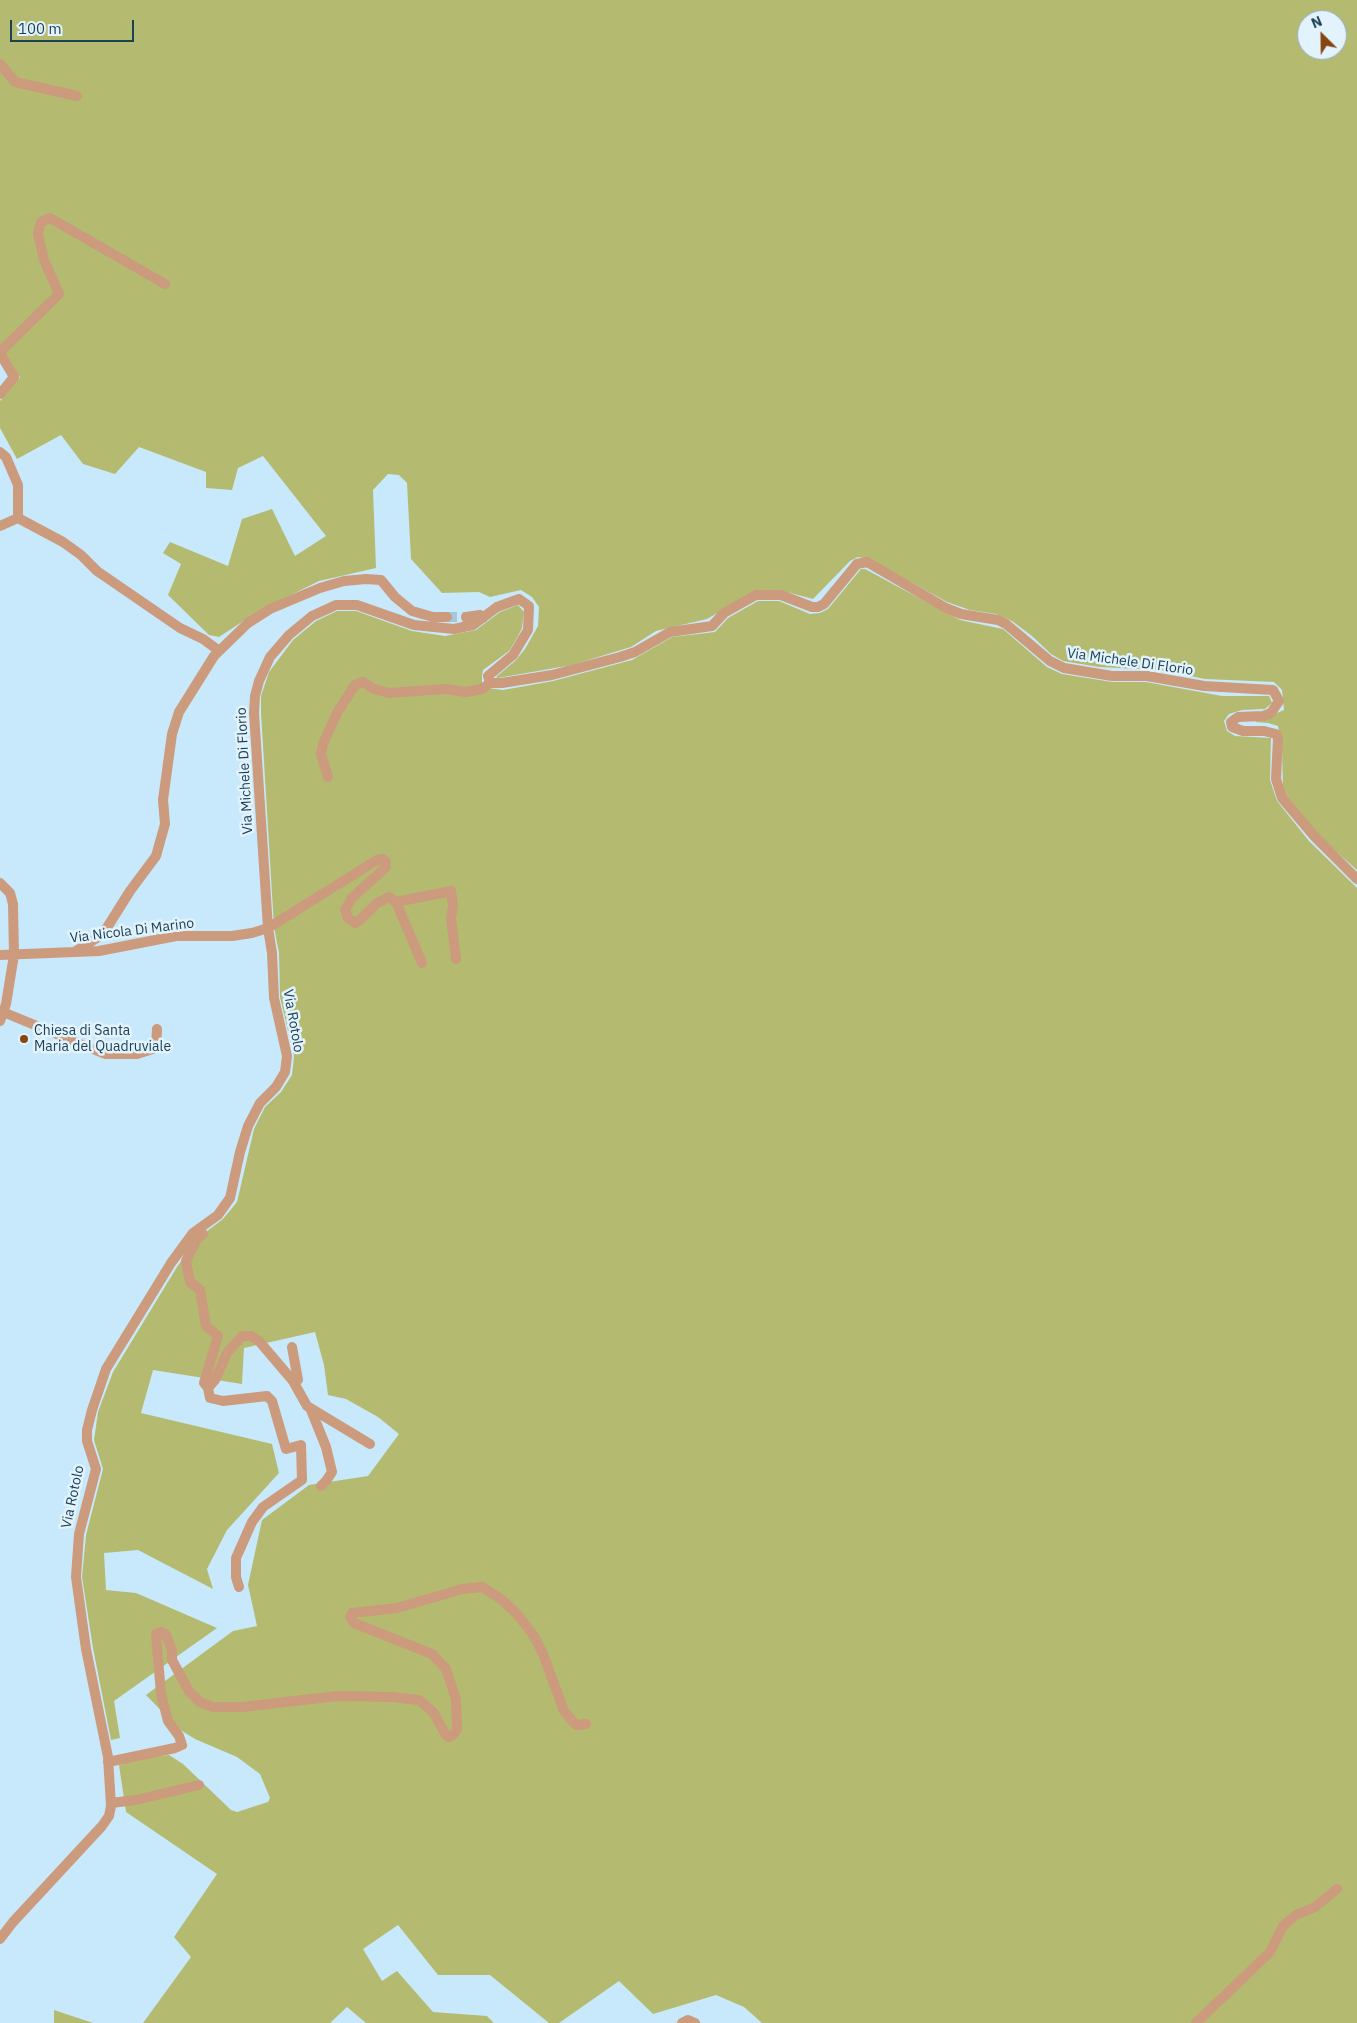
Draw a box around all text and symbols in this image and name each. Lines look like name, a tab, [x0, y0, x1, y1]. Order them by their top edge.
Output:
scale bar	[12, 10, 136, 42]
north arrow	[1297, 10, 1347, 60]
text: N	[1308, 12, 1325, 32]
text: 100 m	[18, 19, 62, 38]
street label: Via Michele Di Florio	[1066, 645, 1194, 679]
street label: Via Michele Di Florio	[233, 707, 257, 835]
street label: Via Nicola Di Marino	[69, 915, 195, 947]
street label: Via Rotolo	[279, 988, 307, 1054]
place label: Chiesa di Santa Maria del Quadruviale	[34, 1023, 171, 1056]
marker: Chiesa di Santa Maria del Quadruviale	[18, 1033, 30, 1045]
street label: Via Rotolo	[58, 1464, 88, 1530]

